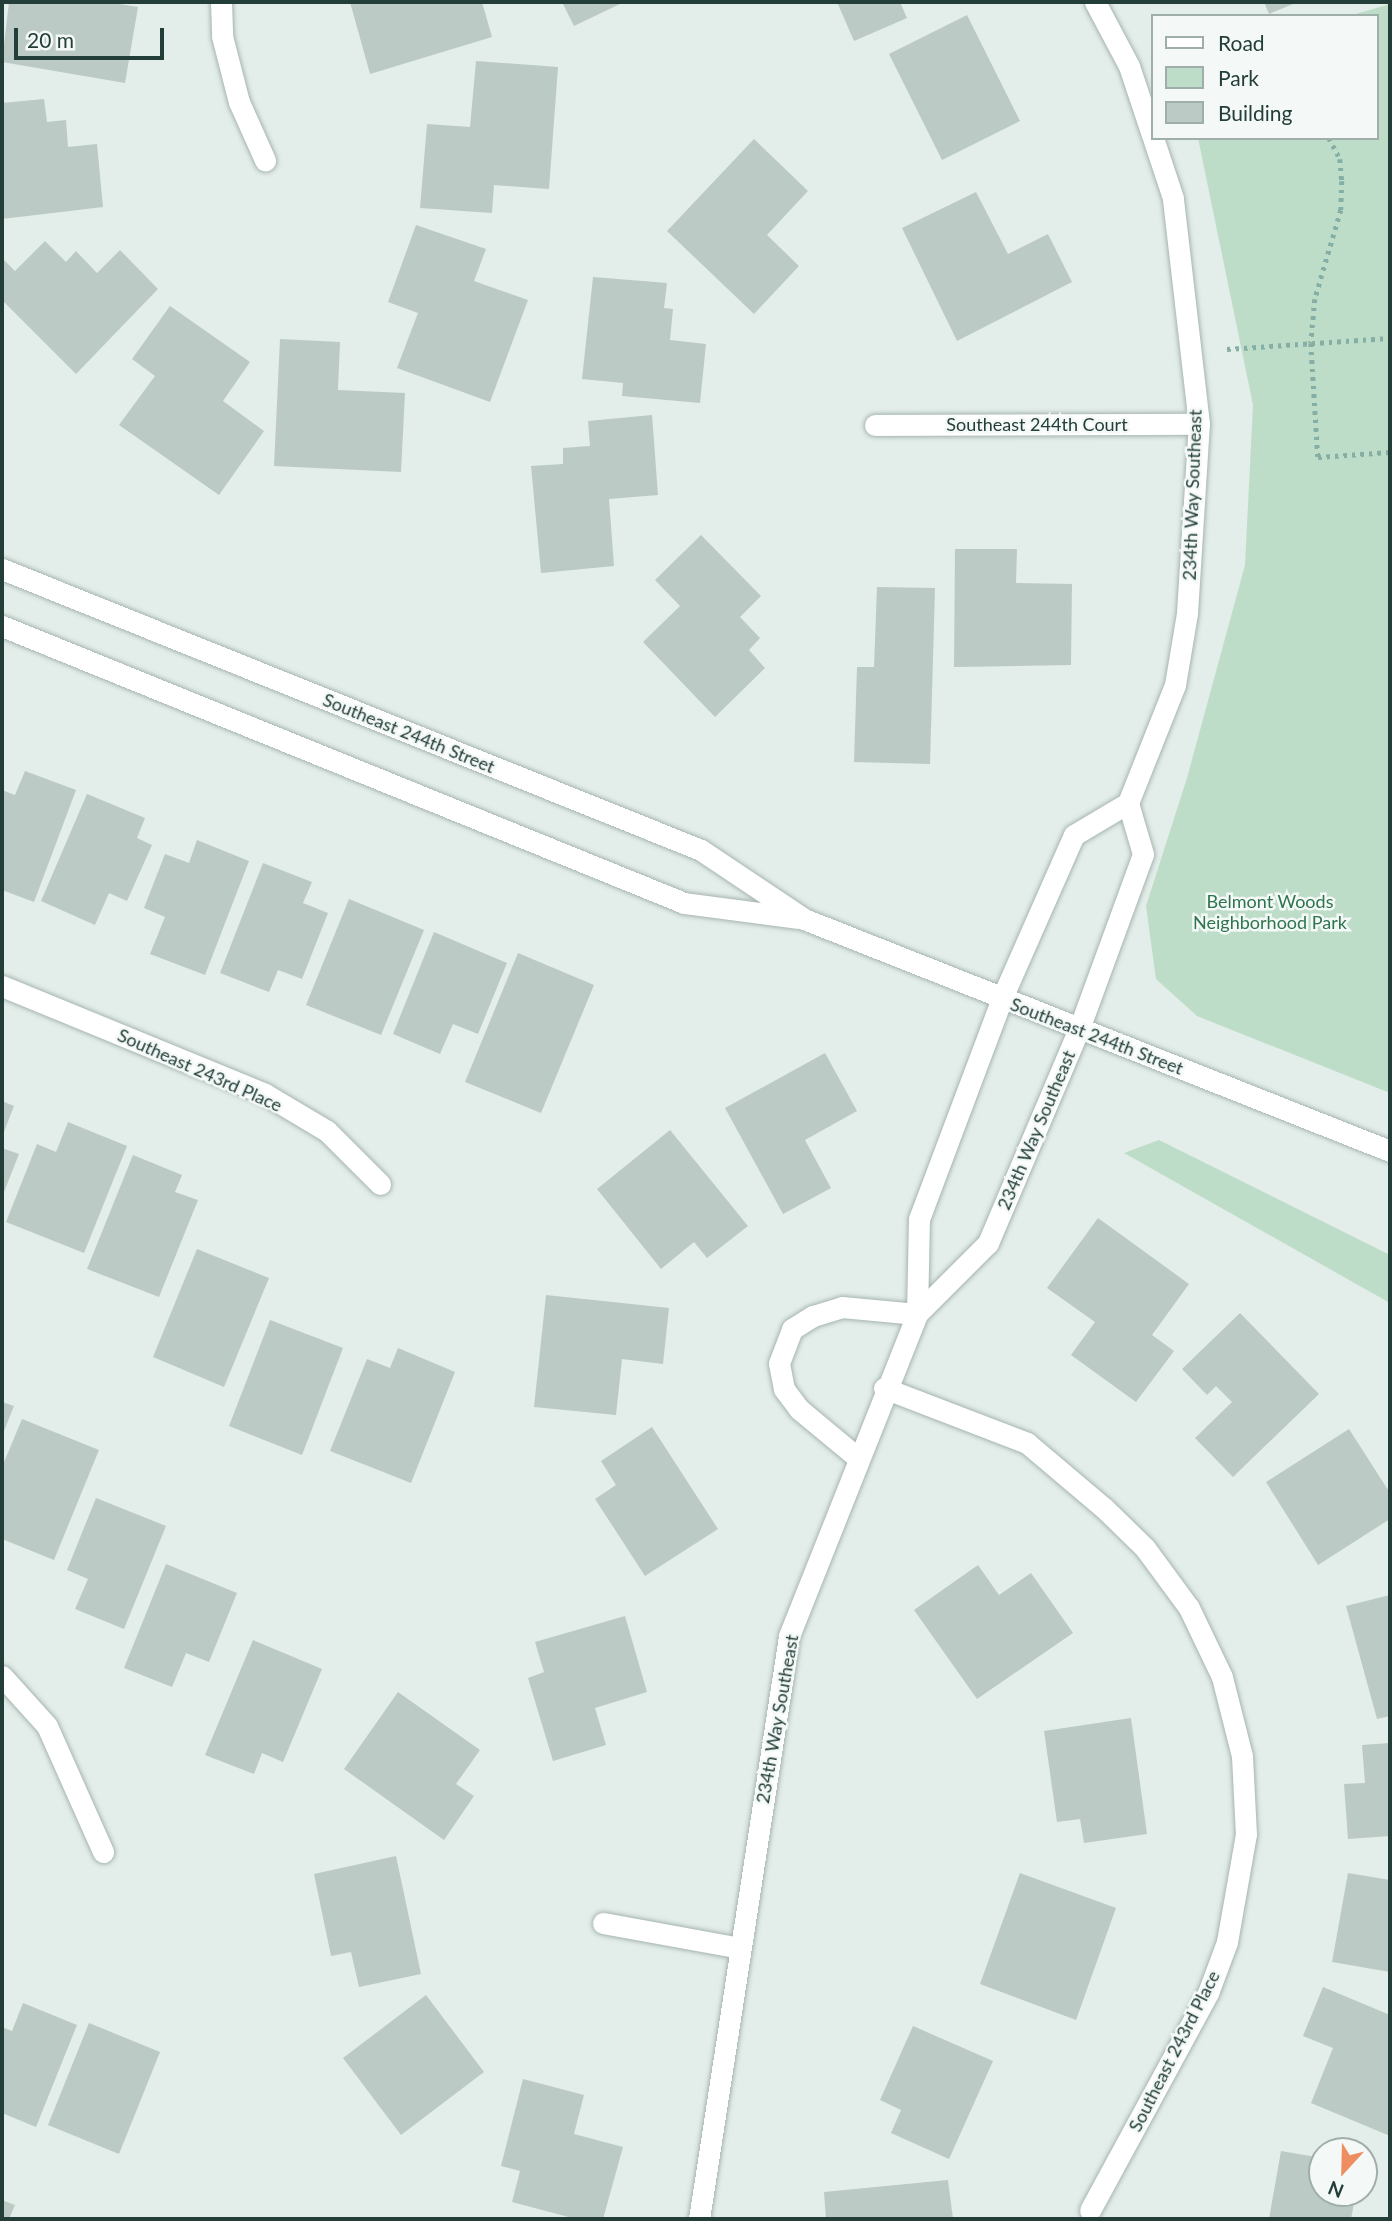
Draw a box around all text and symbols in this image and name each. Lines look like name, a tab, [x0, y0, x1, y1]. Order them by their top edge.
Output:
scale bar	[18, 14, 168, 58]
legend	[1150, 14, 1378, 140]
text: 20 m	[27, 27, 74, 52]
text: Road	[1218, 30, 1265, 55]
text: Park	[1218, 65, 1259, 90]
text: Building	[1218, 100, 1293, 125]
street label: 234th Way Southeast	[1178, 409, 1206, 581]
street label: Southeast 244th Court	[946, 413, 1128, 435]
street label: Southeast 244th Street	[320, 689, 498, 777]
park label: Belmont Woods Neighborhood Park	[1193, 891, 1347, 934]
street label: Southeast 244th Street	[1007, 993, 1187, 1079]
street label: Southeast 243rd Place	[114, 1024, 286, 1116]
street label: 234th Way Southeast	[992, 1047, 1080, 1213]
street label: 234th Way Southeast	[751, 1633, 803, 1805]
street label: Southeast 243rd Place	[1124, 1967, 1224, 2135]
north arrow	[1308, 2137, 1378, 2207]
text: N	[1325, 2177, 1347, 2203]

